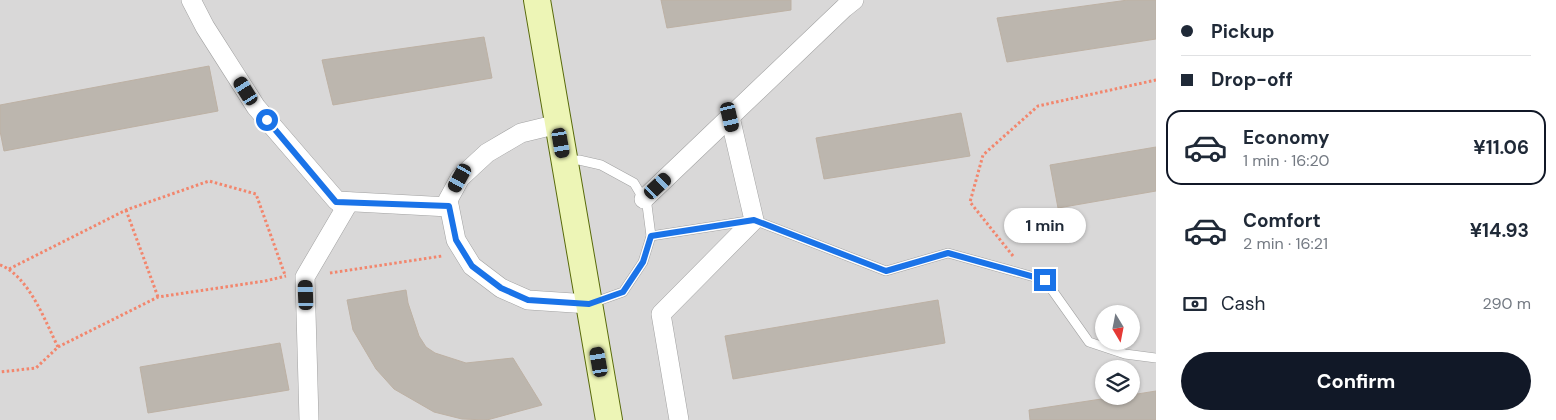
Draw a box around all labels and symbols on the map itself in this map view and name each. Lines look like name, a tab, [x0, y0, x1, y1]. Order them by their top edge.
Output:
car	[231, 74, 260, 108]
car	[719, 101, 740, 133]
route start	[256, 109, 278, 131]
car	[551, 127, 570, 159]
car	[446, 161, 473, 195]
car	[641, 170, 674, 202]
callout: 1 min	[1004, 208, 1086, 242]
route end	[1034, 269, 1056, 291]
car	[297, 280, 314, 310]
north arrow	[1095, 305, 1140, 350]
car	[589, 346, 608, 378]

